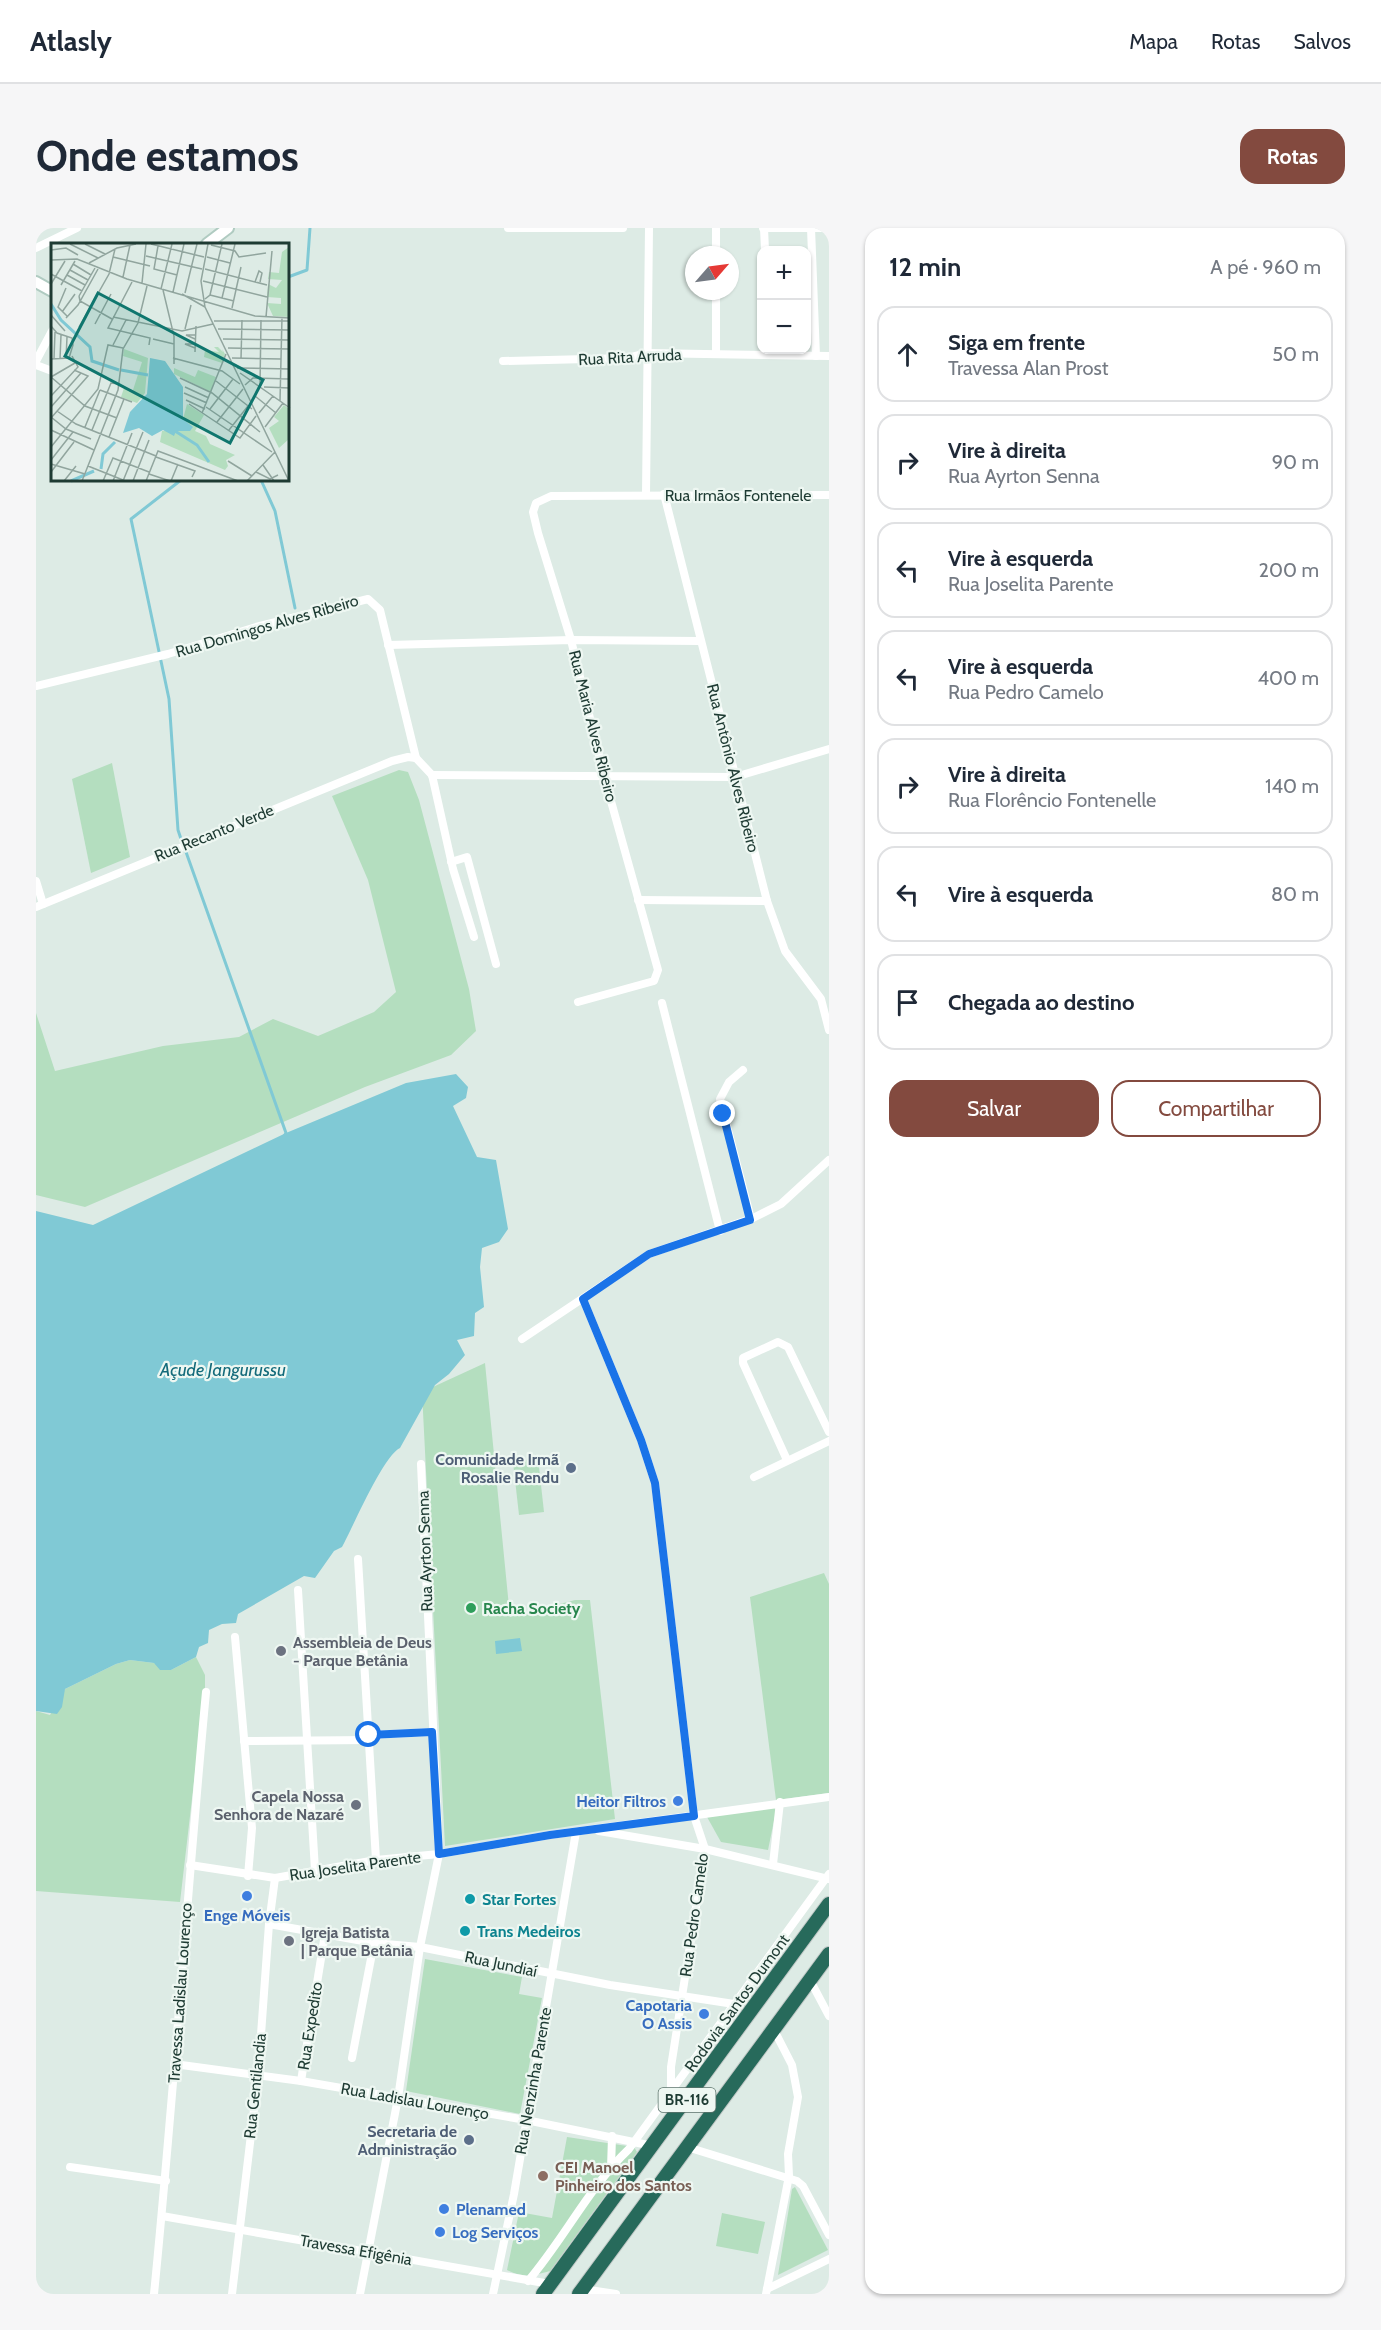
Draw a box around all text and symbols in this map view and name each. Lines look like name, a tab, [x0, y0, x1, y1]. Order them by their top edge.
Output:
text: Atlasly	[30, 24, 112, 58]
text: Mapa	[1129, 29, 1178, 54]
text: Rotas	[1211, 29, 1260, 54]
text: Salvos	[1293, 29, 1351, 54]
button: Rotas	[1240, 129, 1345, 184]
text: Onde estamos	[36, 130, 299, 182]
inset map	[51, 243, 290, 482]
north arrow	[685, 246, 739, 300]
map controls	[757, 246, 811, 354]
button: +	[757, 246, 811, 300]
text: 12 min	[889, 251, 961, 283]
text: A pé · 960 m	[1210, 255, 1321, 279]
button: −	[757, 300, 811, 354]
text: Siga em frente	[948, 329, 1085, 356]
icon: ahead	[891, 338, 924, 371]
text: 50 m	[1272, 342, 1319, 366]
street label: Rua Rita Arruda	[578, 345, 683, 369]
text: Travessa Alan Prost	[948, 356, 1108, 380]
text: Vire à direita	[948, 437, 1066, 464]
icon: right	[891, 446, 924, 479]
text: 90 m	[1272, 450, 1319, 474]
text: Rua Ayrton Senna	[948, 464, 1100, 488]
street label: Rua Irmãos Fontenele	[665, 486, 811, 505]
text: Vire à esquerda	[948, 545, 1093, 572]
icon: left	[891, 554, 924, 587]
text: 200 m	[1259, 558, 1319, 582]
text: Rua Joselita Parente	[948, 572, 1114, 596]
street label: Rua Domingos Alves Ribeiro	[173, 591, 361, 661]
street label: Rua Maria Alves Ribeiro	[565, 648, 621, 804]
text: Vire à esquerda	[948, 653, 1093, 680]
icon: left	[891, 662, 924, 695]
text: 400 m	[1257, 666, 1319, 690]
text: Rua Pedro Camelo	[948, 680, 1104, 704]
street label: Rua Antônio Alves Ribeiro	[703, 682, 763, 855]
text: Vire à direita	[948, 761, 1066, 788]
icon: right	[891, 770, 924, 803]
text: 140 m	[1265, 774, 1319, 798]
text: Rua Florêncio Fontenelle	[948, 788, 1156, 812]
street label: Rua Recanto Verde	[152, 800, 276, 866]
icon: left	[891, 878, 924, 911]
text: Vire à esquerda	[948, 881, 1093, 908]
text: 80 m	[1271, 882, 1319, 906]
icon: arrive	[891, 986, 924, 1019]
text: Chegada ao destino	[948, 989, 1134, 1016]
button: Salvar	[889, 1080, 1099, 1137]
button: Compartilhar	[1111, 1080, 1321, 1137]
route end	[709, 1100, 735, 1126]
water label: Açude Jangurussu	[159, 1359, 286, 1381]
place label: Comunidade Irmã Rosalie Rendu	[435, 1450, 559, 1487]
marker: Comunidade Irmã Rosalie Rendu	[564, 1461, 578, 1475]
street label: Rua Ayrton Senna	[413, 1490, 437, 1612]
place label: Racha Society	[483, 1599, 581, 1618]
marker: Racha Society	[464, 1601, 478, 1615]
place label: Assembleia de Deus - Parque Betânia	[293, 1633, 432, 1670]
marker: Assembleia de Deus - Parque Betânia	[274, 1644, 288, 1658]
route start	[355, 1721, 381, 1747]
place label: Capela Nossa Senhora de Nazaré	[214, 1787, 344, 1824]
place label: Heitor Filtros	[576, 1792, 666, 1811]
marker: Heitor Filtros	[671, 1794, 685, 1808]
marker: Capela Nossa Senhora de Nazaré	[349, 1798, 363, 1812]
street label: Rua Joselita Parente	[288, 1847, 422, 1885]
street label: Rua Pedro Camelo	[676, 1852, 712, 1978]
marker: Enge Móveis	[240, 1889, 254, 1903]
place label: Star Fortes	[482, 1890, 556, 1909]
marker: Star Fortes	[463, 1892, 477, 1906]
street label: Travessa Ladislau Lourenço	[164, 1902, 196, 2084]
place label: Enge Móveis	[204, 1906, 290, 1925]
place label: Trans Medeiros	[477, 1922, 581, 1941]
place label: Igreja Batista | Parque Betânia	[301, 1923, 413, 1960]
marker: Trans Medeiros	[458, 1924, 472, 1938]
street label: Rodovia Santos Dumont	[681, 1930, 794, 2075]
marker: Igreja Batista | Parque Betânia	[282, 1934, 296, 1948]
street label: Rua Jundiaí	[463, 1947, 540, 1981]
street label: Rua Expedito	[294, 1980, 326, 2071]
place label: Capotaria O Assis	[626, 1996, 692, 2033]
street label: Rua Nenzinha Parente	[511, 2006, 555, 2156]
marker: Capotaria O Assis	[697, 2007, 711, 2021]
street label: Rua Gentilandia	[240, 2032, 270, 2140]
street label: Rua Ladislau Lourenço	[339, 2079, 491, 2123]
road number: BR-116	[658, 2088, 716, 2112]
place label: Secretaria de Administração	[358, 2122, 457, 2159]
marker: Secretaria de Administração	[462, 2133, 476, 2147]
place label: CEI Manoel Pinheiro dos Santos	[555, 2158, 692, 2195]
marker: CEI Manoel Pinheiro dos Santos	[536, 2169, 550, 2183]
place label: Plenamed	[456, 2200, 526, 2219]
marker: Plenamed	[437, 2202, 451, 2216]
place label: Log Serviços	[452, 2223, 539, 2242]
marker: Log Serviços	[433, 2225, 447, 2239]
street label: Travessa Efigênia	[298, 2231, 414, 2269]

